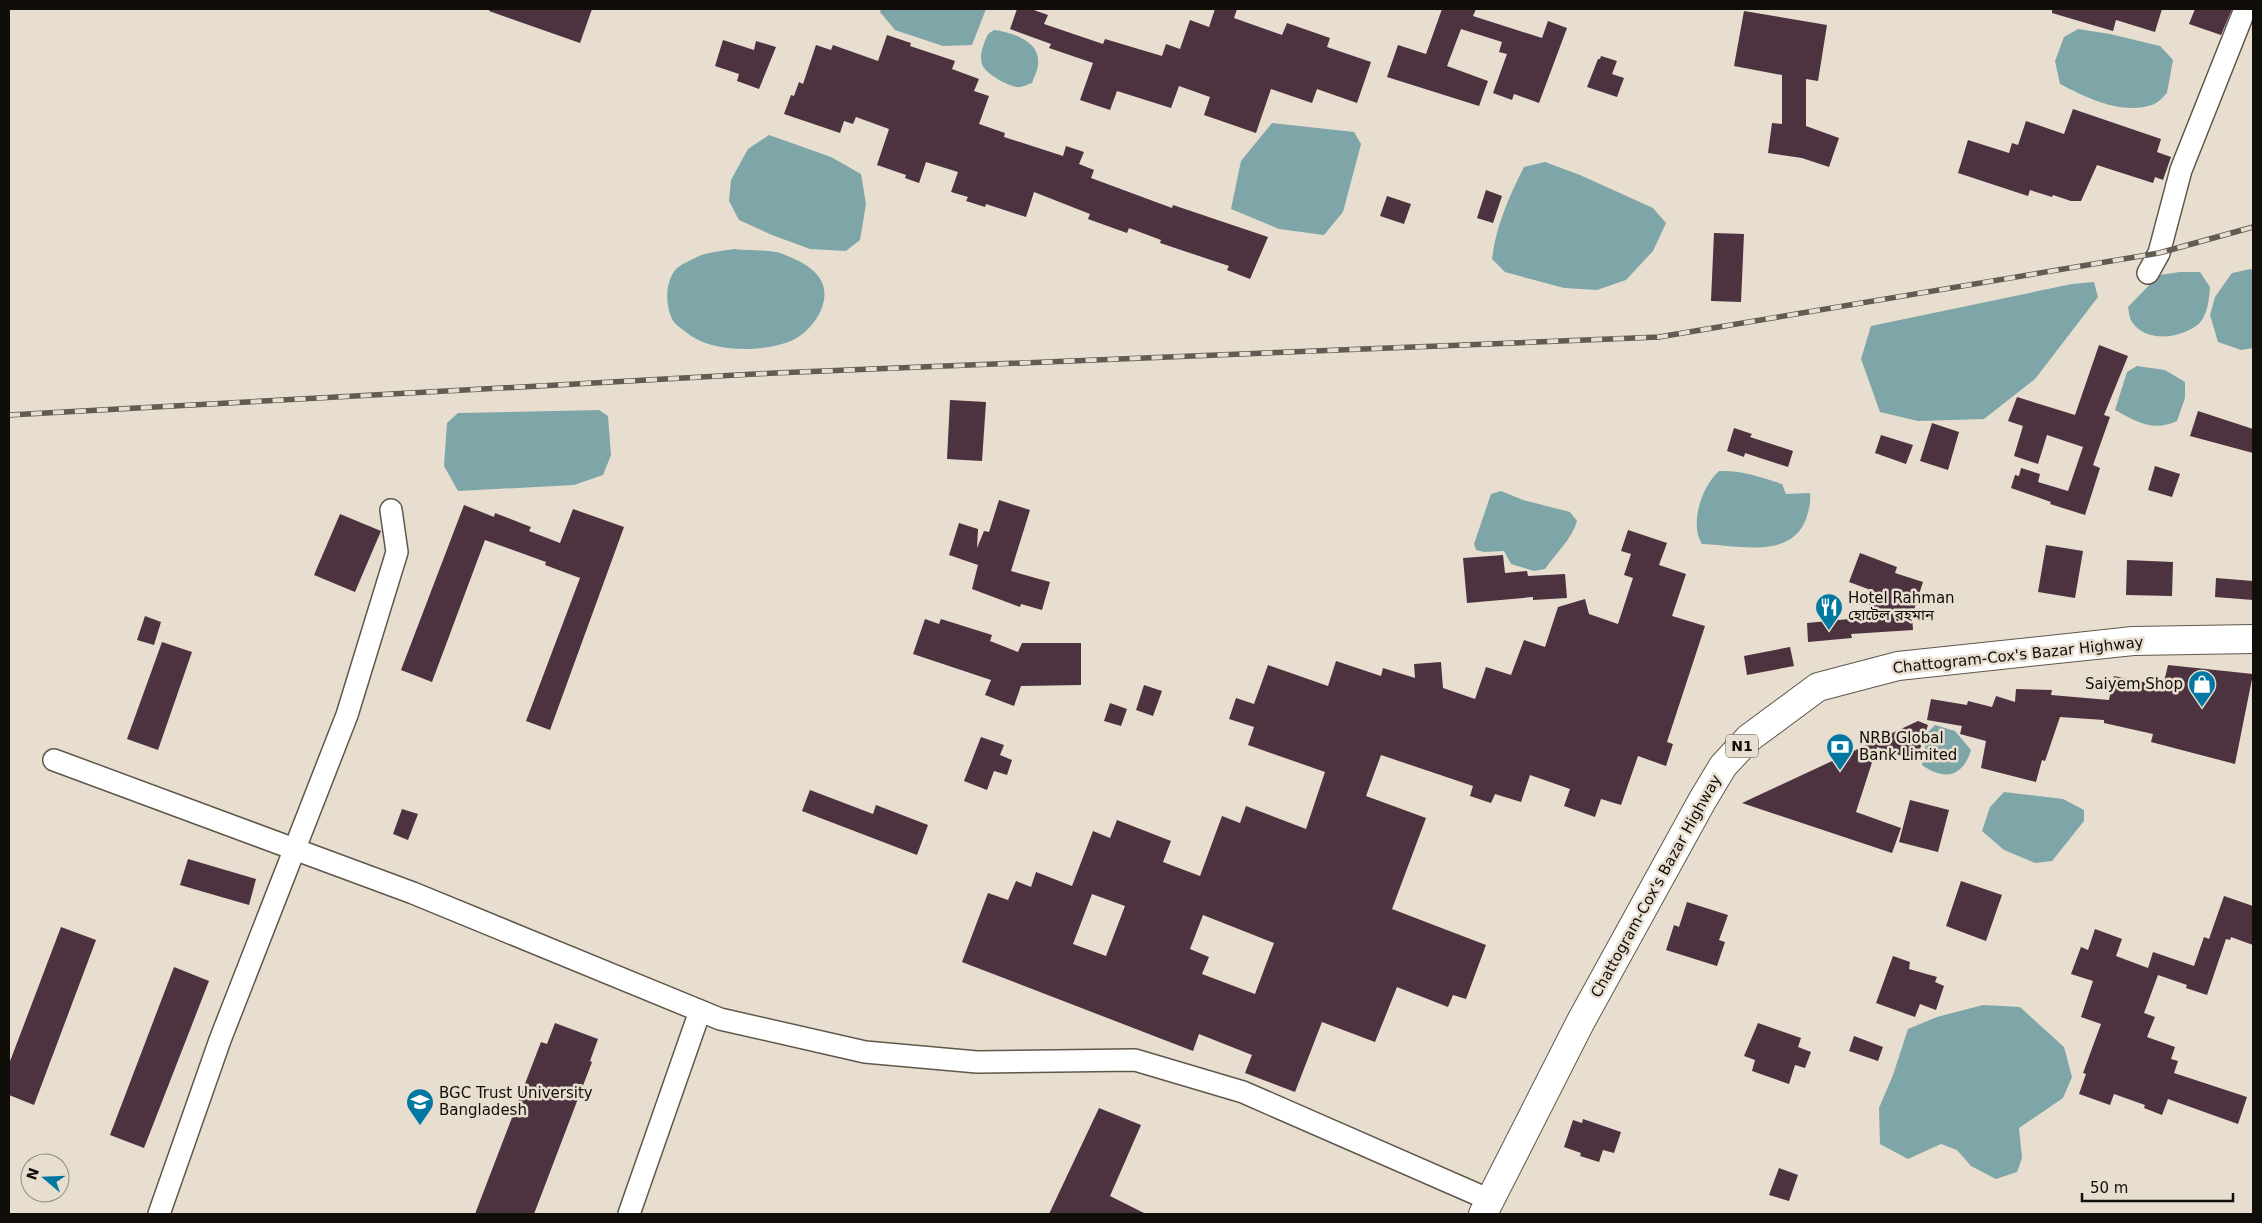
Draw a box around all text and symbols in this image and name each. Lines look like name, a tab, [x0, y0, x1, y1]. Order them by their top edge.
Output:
place label: Hotel Rahman হোটেল রহমান	[1848, 589, 1955, 624]
restaurant icon: Hotel Rahman হোটেল রহমান	[1814, 592, 1844, 631]
street label: Chattogram-Cox's Bazar Highway	[1892, 633, 2144, 677]
shop icon: Saiyem Shop	[2187, 669, 2217, 708]
place label: Saiyem Shop	[2085, 675, 2183, 693]
place label: NRB Global Bank Limited	[1859, 729, 1957, 764]
bank icon: NRB Global Bank Limited	[1825, 732, 1855, 771]
road number: N1	[1726, 734, 1758, 758]
street label: Chattogram-Cox's Bazar Highway	[1587, 771, 1725, 1001]
place label: BGC Trust University Bangladesh	[439, 1084, 593, 1119]
school or university icon: BGC Trust University Bangladesh	[405, 1087, 435, 1126]
north arrow	[20, 1153, 70, 1203]
text: N	[23, 1166, 42, 1182]
scale bar	[2082, 1170, 2233, 1202]
text: 50 m	[2090, 1179, 2128, 1197]

